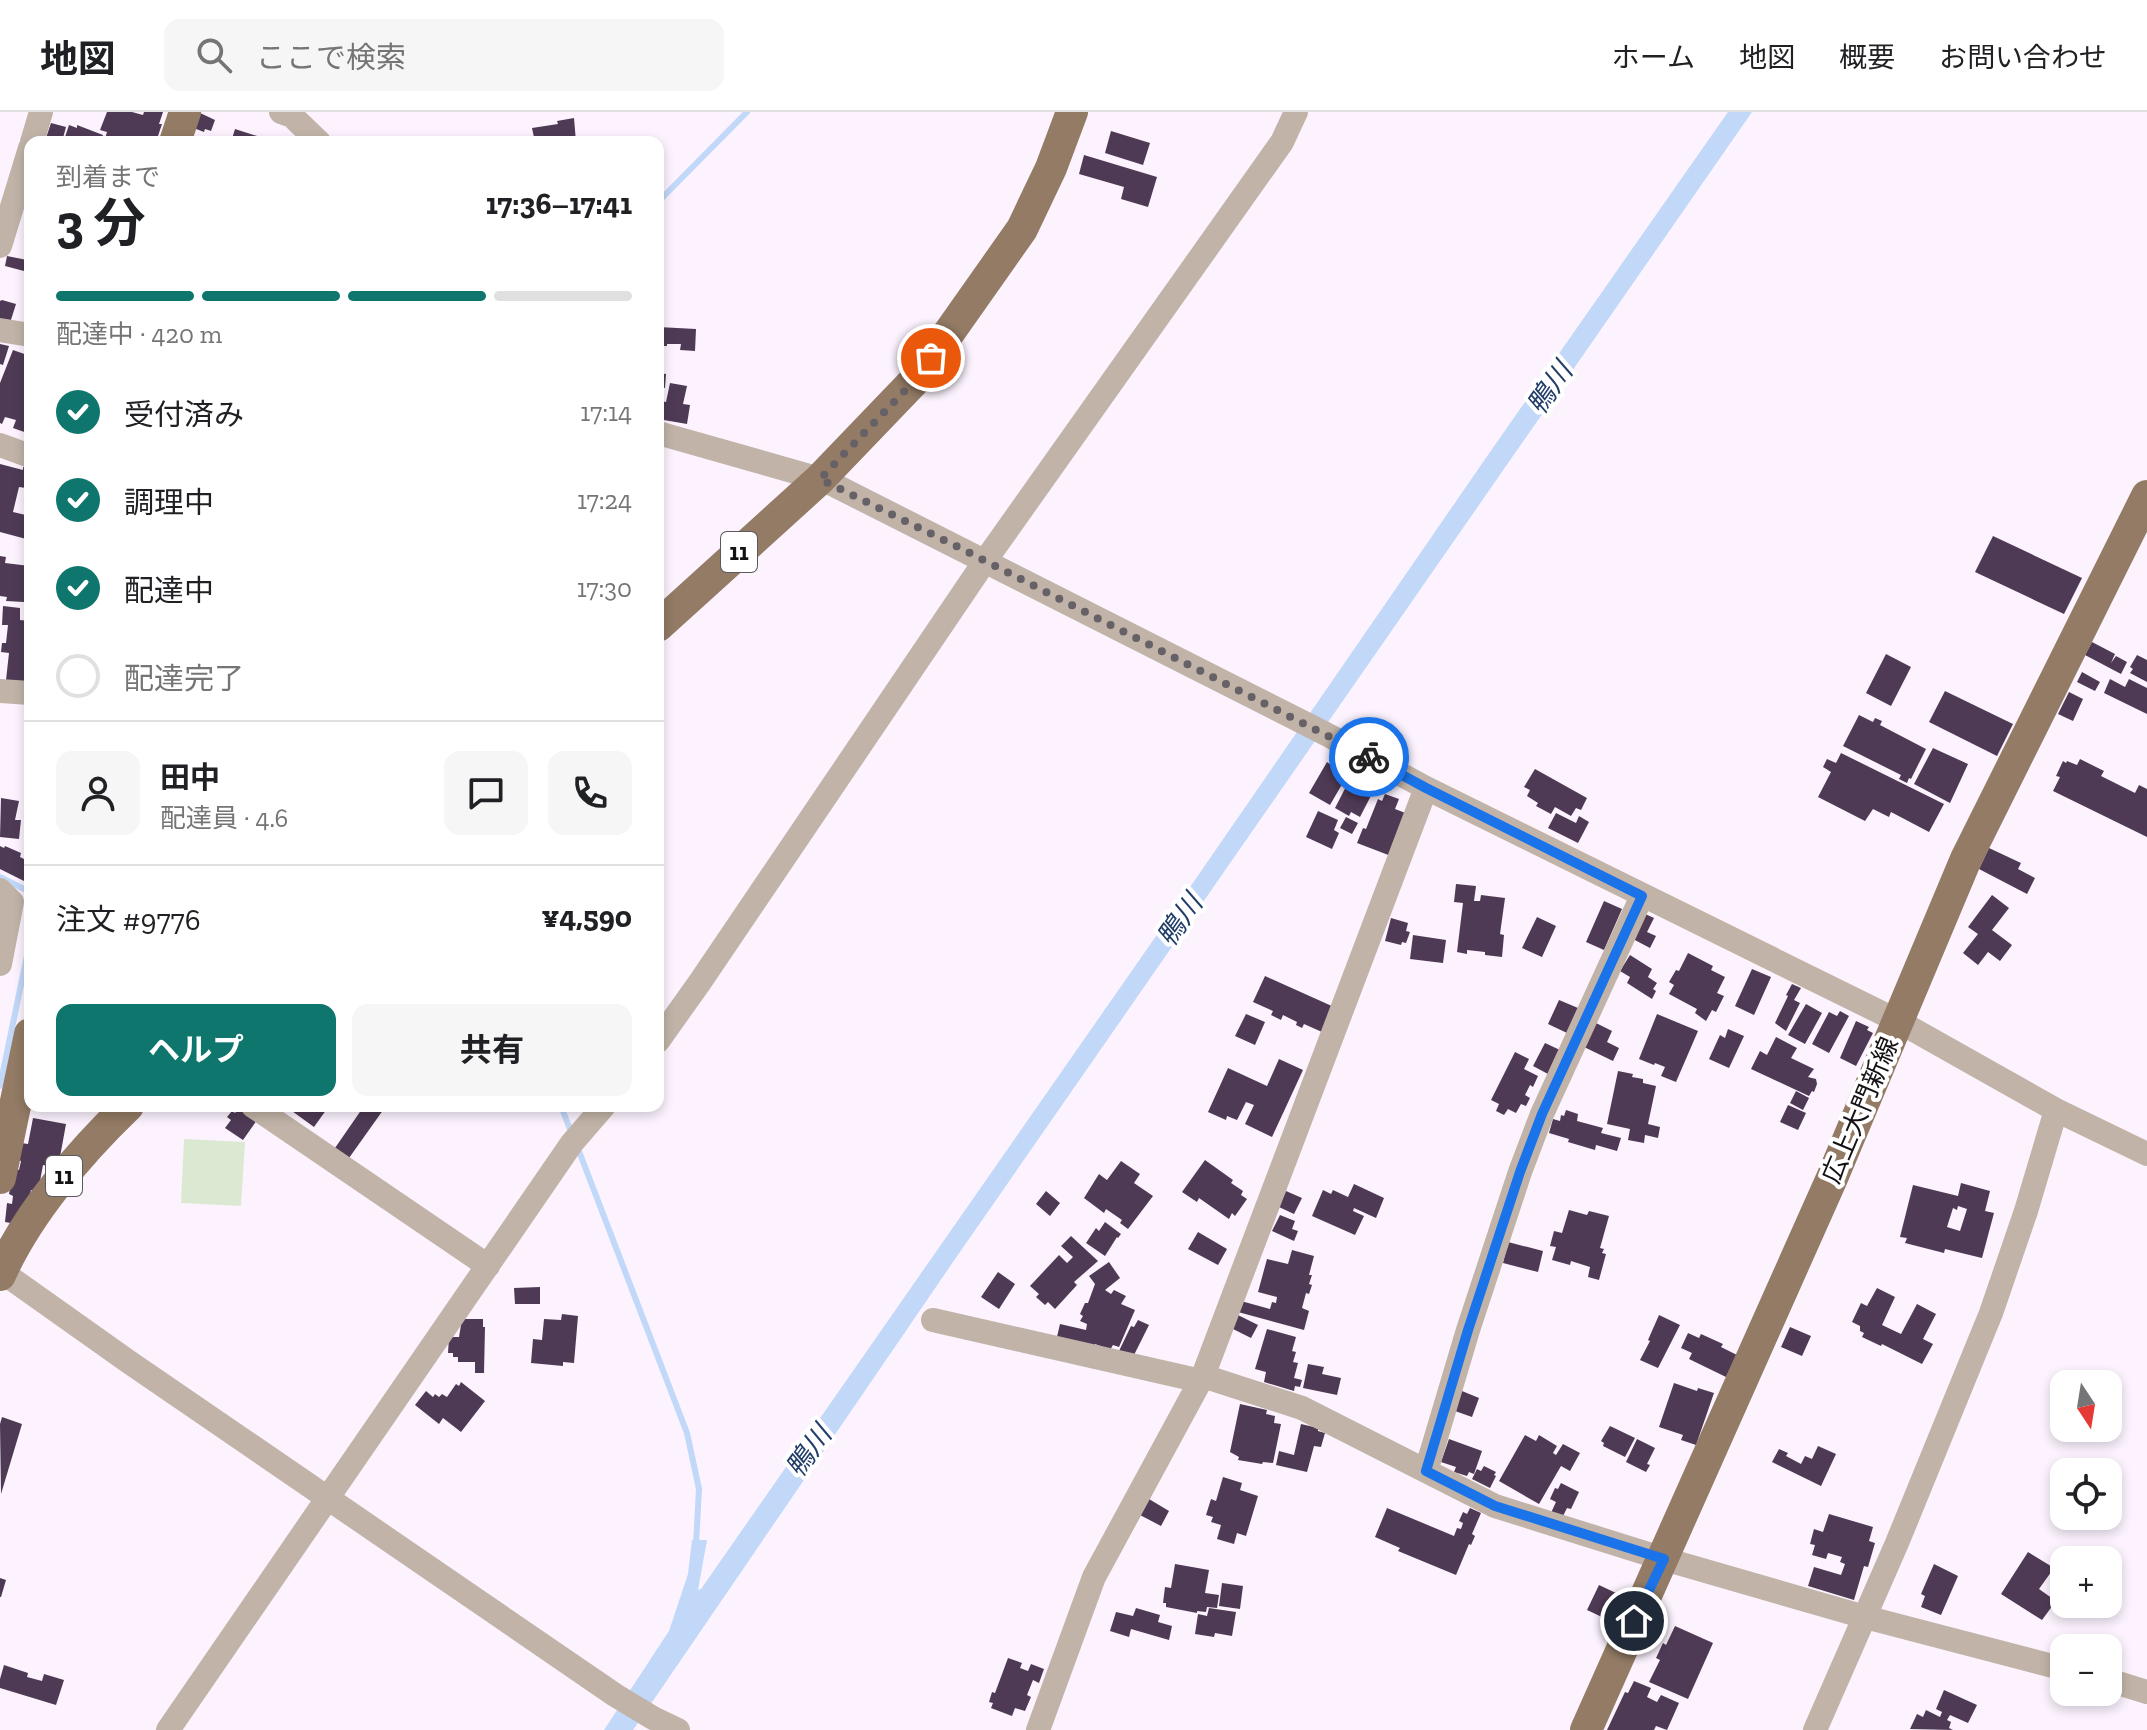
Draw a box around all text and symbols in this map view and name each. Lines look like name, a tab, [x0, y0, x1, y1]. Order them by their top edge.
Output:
search box	[164, 19, 724, 91]
icon: search	[192, 33, 236, 77]
text: 地図	[40, 36, 116, 82]
text: ここで検索	[256, 40, 406, 76]
text: ホーム	[1612, 41, 1695, 74]
text: 地図	[1739, 41, 1795, 74]
text: 概要	[1839, 41, 1895, 74]
text: お問い合わせ	[1939, 41, 2107, 74]
text: 到着まで	[56, 161, 160, 193]
text: 17:36–17:41	[486, 186, 632, 222]
text: 3 分	[56, 192, 145, 254]
text: 配達中 · 420 m	[56, 318, 222, 350]
pin	[897, 324, 965, 392]
icon: bag	[909, 336, 953, 380]
water label: 鴨川	[1520, 353, 1581, 421]
icon: check	[56, 390, 100, 434]
text: 17:14	[580, 396, 632, 428]
text: 受付済み	[124, 397, 244, 433]
icon: check	[56, 478, 100, 522]
text: 17:24	[577, 484, 632, 516]
text: 調理中	[124, 485, 214, 521]
road number: 11	[721, 532, 757, 572]
icon: check	[56, 566, 100, 610]
text: 17:30	[577, 572, 632, 604]
text: 配達中	[124, 573, 214, 609]
text: 配達完了	[124, 661, 244, 697]
courier	[1329, 717, 1409, 797]
icon: bike	[1347, 735, 1391, 779]
button: person	[56, 751, 140, 835]
button: chat	[444, 751, 528, 835]
button: phone	[548, 751, 632, 835]
text: 田中	[160, 760, 220, 796]
text: 配達員 · 4.6	[160, 802, 288, 834]
water label: 鴨川	[1150, 885, 1211, 953]
text: ¥4,590	[541, 899, 632, 935]
text: 注文 #9776	[56, 902, 201, 938]
button: ヘルプ	[56, 1004, 336, 1096]
button: 共有	[352, 1004, 632, 1096]
street label: 広上大門新線	[1815, 1032, 1905, 1188]
road number: 11	[46, 1156, 82, 1196]
north arrow	[2050, 1370, 2122, 1442]
map controls	[2050, 1370, 2122, 1706]
water label: 鴨川	[779, 1417, 840, 1484]
button: locate	[2050, 1458, 2122, 1530]
button: +	[2050, 1546, 2122, 1618]
pin	[1600, 1587, 1668, 1655]
icon: home	[1612, 1599, 1656, 1643]
button: −	[2050, 1634, 2122, 1706]

